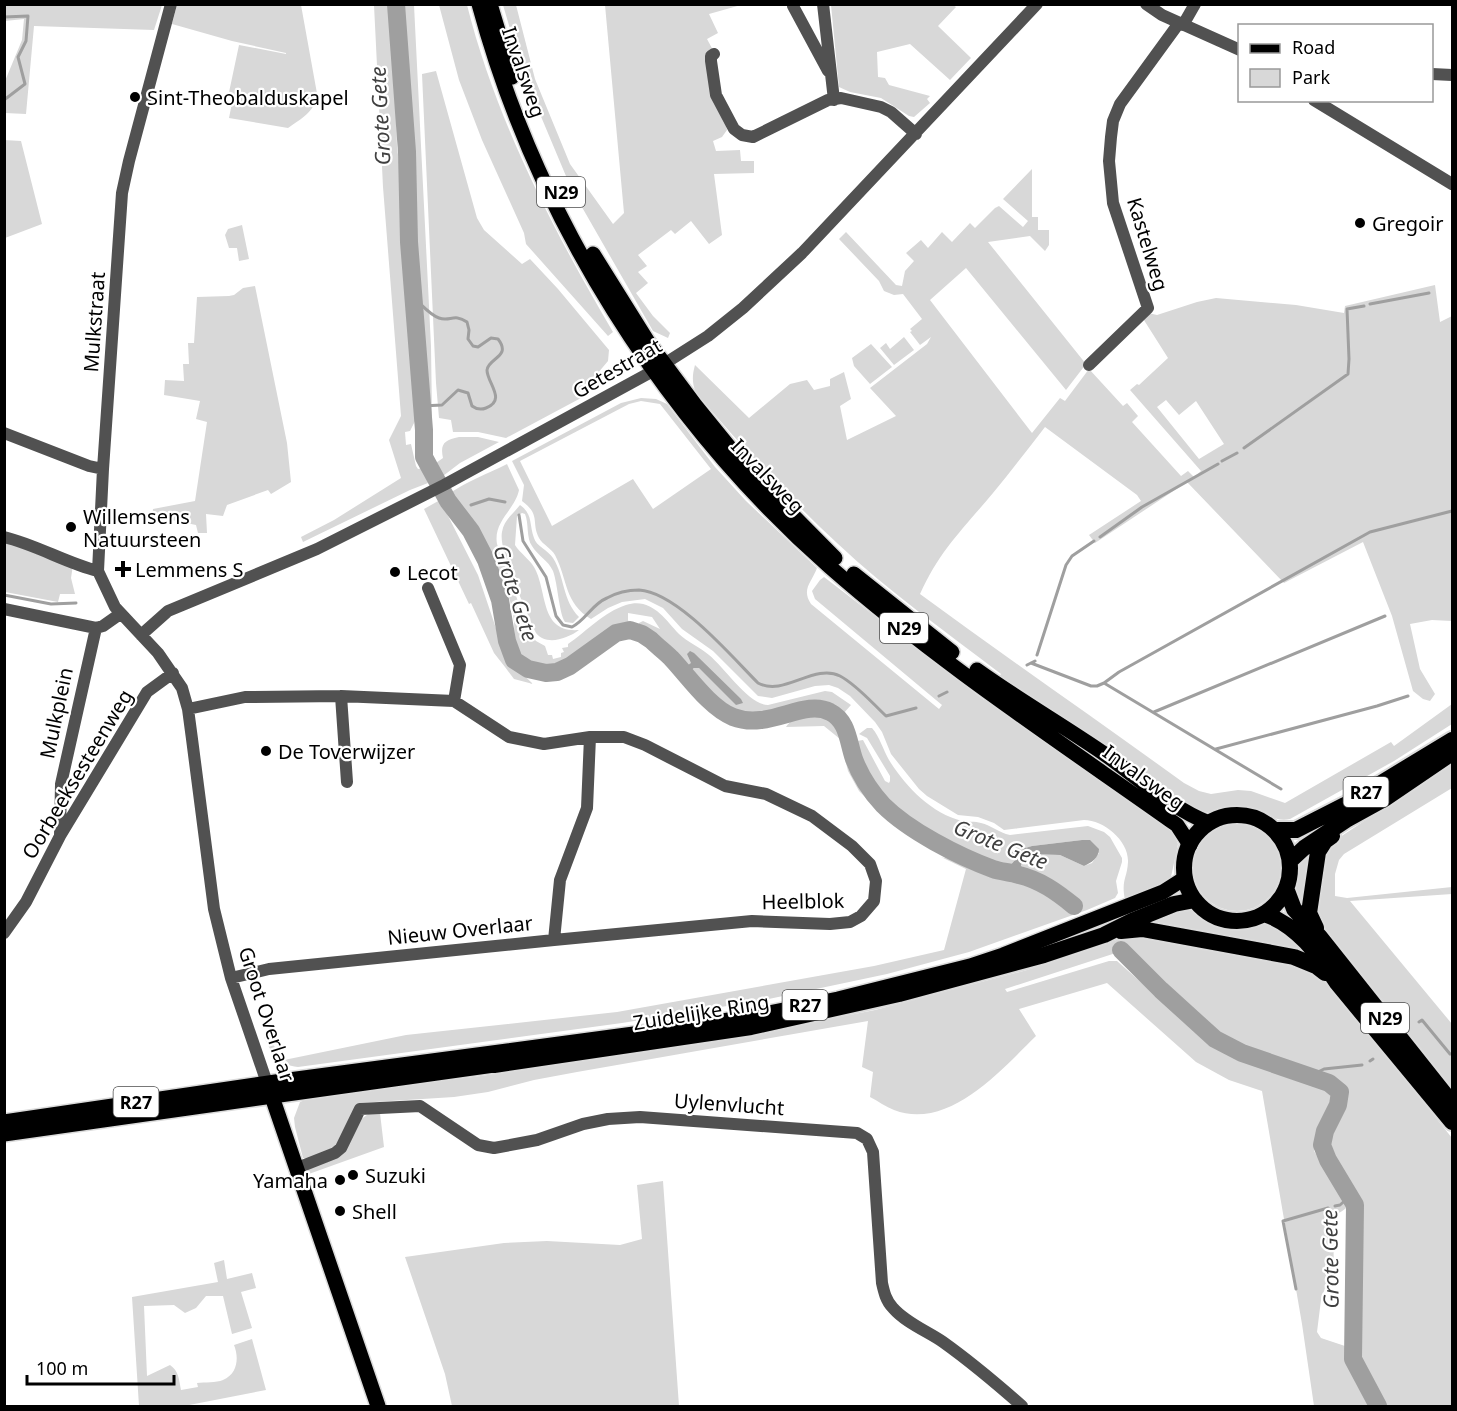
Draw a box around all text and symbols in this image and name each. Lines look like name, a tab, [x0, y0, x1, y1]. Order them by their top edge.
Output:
street label: Invalsweg	[496, 23, 552, 121]
legend	[1238, 24, 1433, 102]
text: Road	[1292, 35, 1335, 59]
text: Park	[1292, 65, 1330, 89]
water label: Grote Gete	[363, 66, 397, 166]
place label: Sint-Theobalduskapel	[147, 84, 349, 111]
marker: Sint-Theobalduskapel	[128, 90, 142, 104]
road number: N29	[537, 177, 585, 207]
street label: Kastelweg	[1121, 194, 1175, 294]
place label: Gregoir	[1372, 210, 1444, 237]
marker: Gregoir	[1353, 216, 1367, 230]
street label: Mulkstraat	[77, 271, 111, 373]
street label: Getestraat	[568, 332, 666, 404]
street label: Invalsweg	[725, 433, 811, 519]
place label: Willemsens Natuursteen	[83, 503, 201, 553]
marker: Willemsens Natuursteen	[64, 520, 78, 534]
water label: Grote Gete	[487, 542, 545, 644]
place label: Lemmens S	[135, 556, 244, 583]
place label: Lecot	[407, 559, 458, 586]
marker: Lemmens S	[116, 562, 130, 576]
marker: Lecot	[388, 565, 402, 579]
road number: N29	[880, 613, 928, 643]
street label: Mulkplein	[33, 665, 79, 761]
street label: Oorbeeksesteenweg	[16, 684, 138, 864]
place label: De Toverwijzer	[278, 738, 415, 765]
street label: Invalsweg	[1098, 738, 1190, 816]
marker: De Toverwijzer	[259, 744, 273, 758]
road number: R27	[1344, 777, 1388, 807]
water label: Grote Gete	[950, 812, 1052, 876]
street label: Heelblok	[761, 887, 845, 915]
street label: Nieuw Overlaar	[386, 909, 534, 951]
street label: Groot Overlaar	[232, 943, 302, 1085]
street label: Zuidelijke Ring	[631, 988, 771, 1036]
road number: R27	[782, 990, 828, 1020]
road number: N29	[1361, 1003, 1409, 1033]
road number: R27	[114, 1087, 158, 1117]
street label: Uylenvlucht	[673, 1087, 785, 1121]
place label: Suzuki	[365, 1162, 426, 1189]
place label: Yamaha	[253, 1167, 328, 1194]
marker: Suzuki	[346, 1168, 360, 1182]
marker: Yamaha	[333, 1173, 347, 1187]
place label: Shell	[352, 1198, 397, 1225]
marker: Shell	[333, 1204, 347, 1218]
water label: Grote Gete	[1315, 1209, 1345, 1309]
scale bar	[27, 1348, 174, 1386]
text: 100 m	[36, 1356, 88, 1380]

